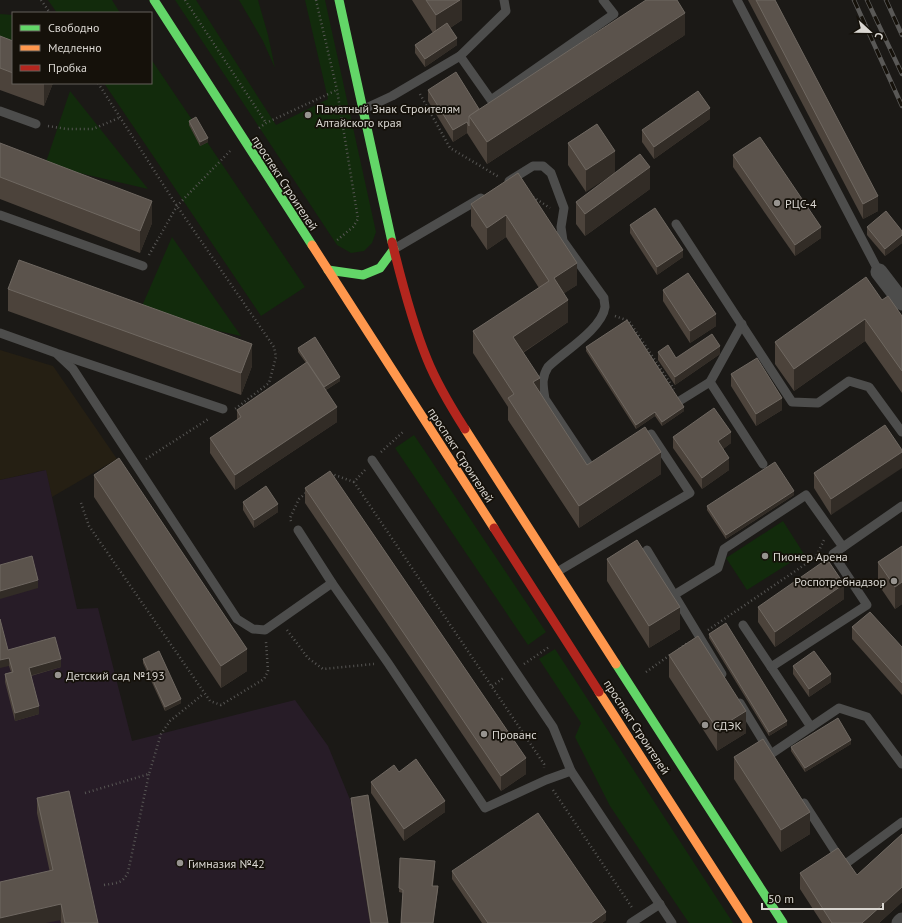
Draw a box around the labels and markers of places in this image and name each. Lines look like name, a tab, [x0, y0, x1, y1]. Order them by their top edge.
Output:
place label: Памятный Знак Строителям Алтайского края	[316, 101, 460, 130]
marker: Памятный Знак Строителям Алтайского края	[303, 110, 313, 120]
place label: РЦС-4	[785, 196, 817, 211]
marker: РЦС-4	[772, 198, 782, 208]
place label: Пионер Арена	[773, 549, 848, 564]
marker: Пионер Арена	[760, 551, 770, 561]
place label: Роспотребнадзор	[794, 574, 886, 589]
marker: Роспотребнадзор	[889, 576, 899, 586]
place label: Детский сад №193	[66, 668, 165, 683]
marker: Детский сад №193	[53, 670, 63, 680]
place label: СДЭК	[713, 718, 742, 733]
marker: СДЭК	[700, 720, 710, 730]
place label: Прованс	[492, 727, 537, 742]
marker: Прованс	[479, 729, 489, 739]
place label: Гимназия №42	[188, 856, 265, 871]
marker: Гимназия №42	[175, 858, 185, 868]

